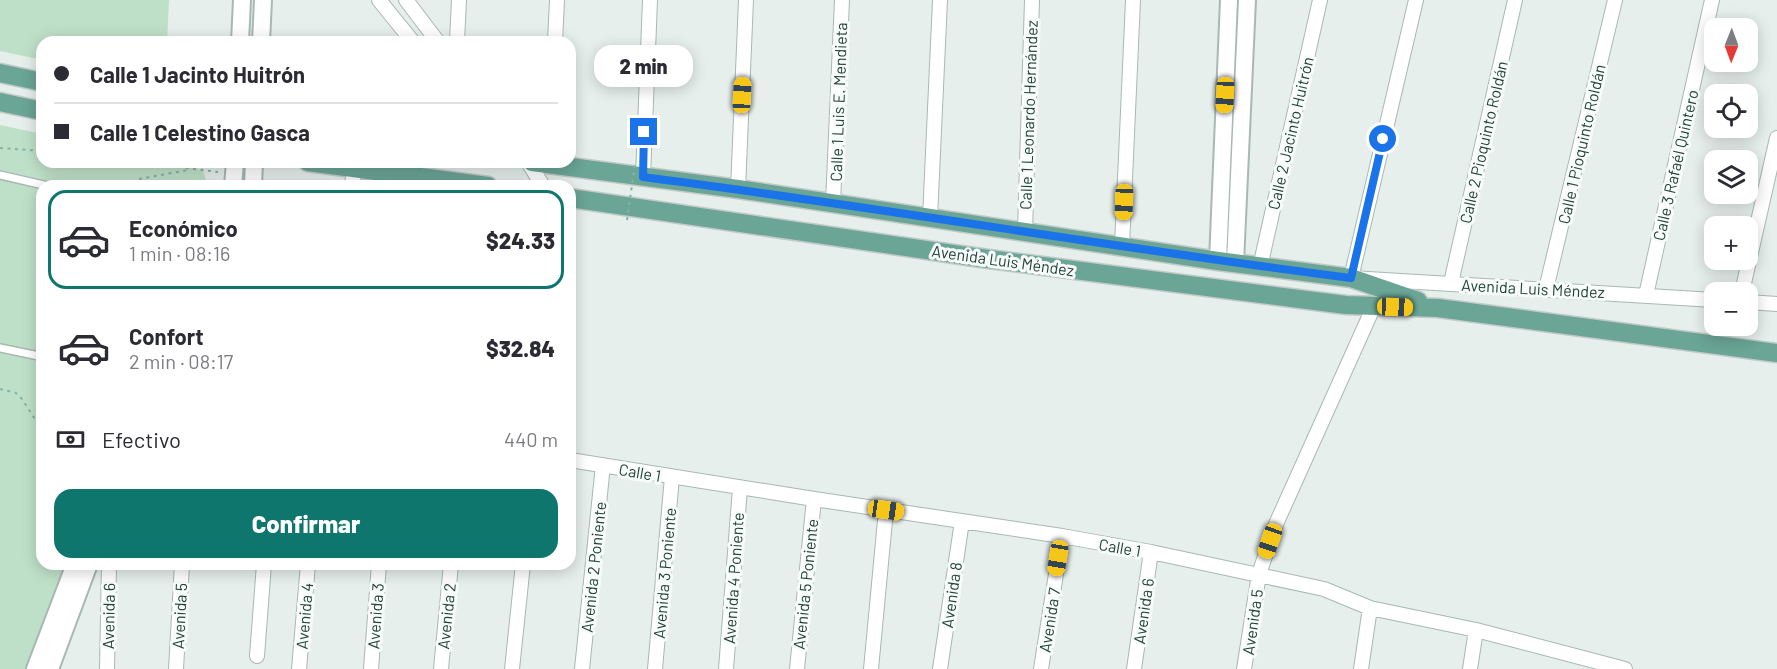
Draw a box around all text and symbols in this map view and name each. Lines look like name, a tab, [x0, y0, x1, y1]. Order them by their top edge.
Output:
north arrow	[1704, 18, 1758, 72]
map controls	[1704, 18, 1758, 336]
street label: Calle 1 Leonardo Hernández	[1015, 20, 1041, 210]
street label: Calle 1 Luis E. Mendieta	[826, 22, 850, 182]
callout: 2 min	[594, 45, 694, 87]
text: 2 min	[619, 54, 668, 78]
street label: Calle 2 Jacinto Huitrón	[1263, 55, 1317, 211]
street label: Calle 2 Pioquinto Roldán	[1455, 59, 1511, 225]
text: Calle 1 Jacinto Huitrón	[90, 61, 305, 87]
street label: Calle 1 Pioquinto Roldán	[1553, 62, 1609, 226]
car	[732, 77, 752, 113]
car	[1215, 77, 1235, 113]
button: locate	[1704, 84, 1758, 138]
street label: Calle 3 Rafaél Quintero	[1648, 88, 1702, 242]
route end	[630, 118, 657, 145]
text: Calle 1 Celestino Gasca	[90, 119, 310, 145]
route start	[1369, 125, 1396, 152]
button: layers	[1704, 150, 1758, 204]
car	[1114, 184, 1134, 220]
icon: car	[57, 213, 111, 267]
text: Económico	[129, 215, 238, 241]
button: +	[1704, 216, 1758, 270]
text: $24.33	[486, 227, 555, 253]
text: 1 min · 08:16	[129, 241, 230, 265]
street label: Avenida Luis Méndez	[931, 241, 1075, 279]
street label: Avenida Luis Méndez	[1461, 275, 1605, 301]
button: −	[1704, 282, 1758, 336]
car	[1377, 297, 1413, 317]
icon: car	[57, 321, 111, 375]
text: Confort	[129, 323, 204, 349]
text: $32.84	[486, 335, 555, 361]
text: 2 min · 08:17	[129, 349, 233, 373]
icon: cash	[54, 423, 87, 456]
text: Efectivo	[102, 426, 181, 452]
text: 440 m	[504, 427, 558, 451]
street label: Calle 1	[617, 459, 663, 485]
button: Confirmar	[54, 489, 558, 558]
car	[867, 499, 905, 521]
street label: Avenida 2 Poniente	[577, 501, 609, 633]
street label: Avenida 3 Poniente	[649, 507, 679, 639]
street label: Avenida 4 Poniente	[719, 512, 747, 644]
street label: Avenida 5 Poniente	[789, 518, 821, 650]
car	[1256, 521, 1284, 561]
street label: Calle 1	[1097, 534, 1143, 560]
car	[1046, 539, 1070, 577]
street label: Avenida 8	[937, 561, 965, 629]
street label: Avenida 6	[1129, 577, 1157, 645]
street label: Avenida 5	[168, 582, 190, 650]
street label: Avenida 4	[292, 582, 316, 650]
street label: Avenida 3	[363, 582, 387, 650]
street label: Avenida 2	[433, 582, 459, 650]
street label: Avenida 6	[98, 583, 118, 649]
street label: Avenida 7	[1034, 586, 1064, 654]
street label: Avenida 5	[1238, 588, 1266, 656]

